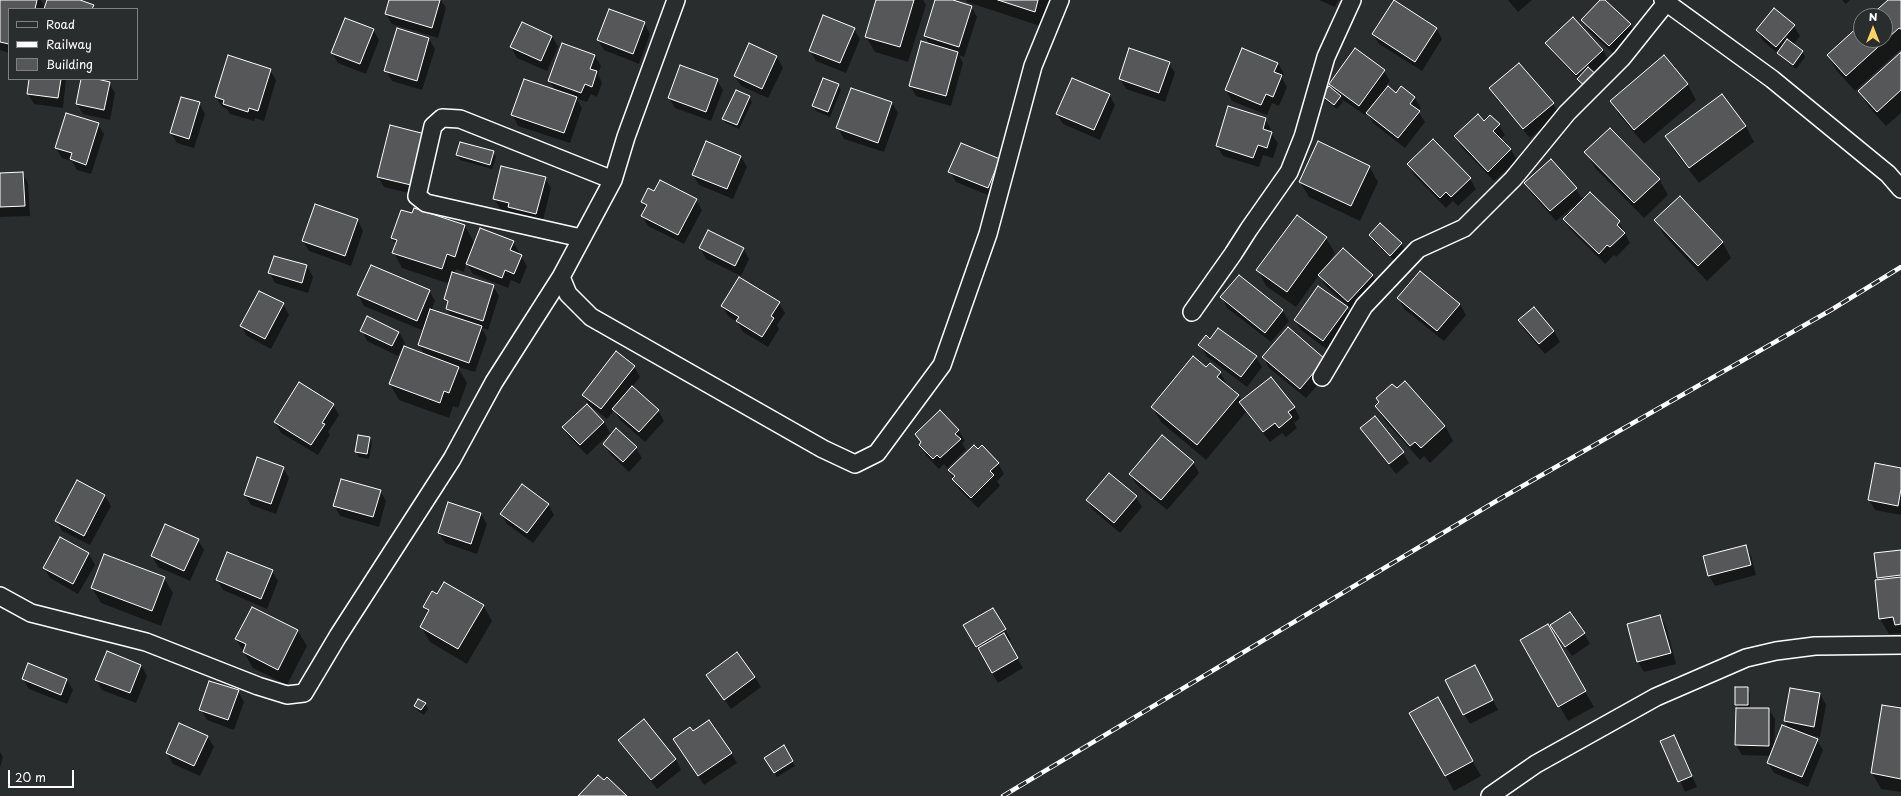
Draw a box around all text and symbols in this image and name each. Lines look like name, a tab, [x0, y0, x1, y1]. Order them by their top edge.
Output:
legend	[8, 8, 138, 80]
north arrow	[1853, 8, 1893, 48]
text: N	[1869, 8, 1877, 25]
text: Road	[46, 15, 75, 33]
text: Railway	[46, 35, 92, 53]
text: Building	[46, 55, 93, 73]
scale bar	[10, 762, 76, 788]
text: 20 m	[15, 768, 46, 786]

